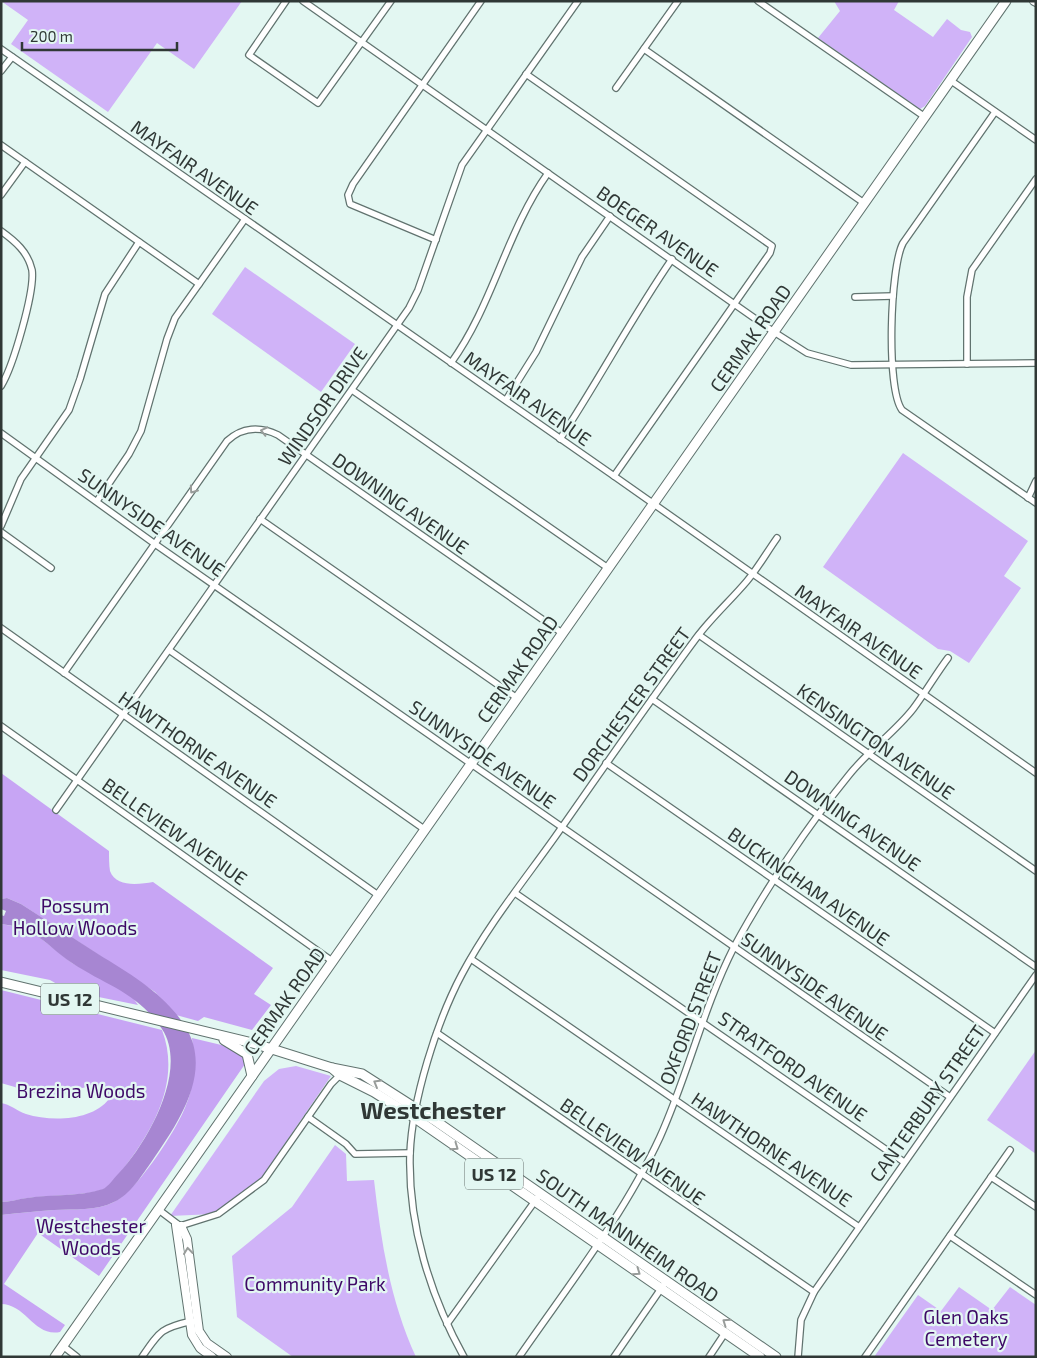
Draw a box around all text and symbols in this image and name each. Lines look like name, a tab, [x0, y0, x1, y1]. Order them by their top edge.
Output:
scale bar	[22, 20, 178, 52]
text: 200 m	[30, 27, 73, 45]
street label: MAYFAIR AVENUE	[127, 115, 263, 219]
street label: BOEGER AVENUE	[593, 181, 723, 281]
street label: CERMAK ROAD	[705, 280, 795, 396]
street label: WINDSOR DRIVE	[272, 342, 372, 470]
street label: MAYFAIR AVENUE	[460, 346, 596, 450]
one-way arrow	[260, 426, 269, 437]
street label: DOWNING AVENUE	[329, 447, 473, 559]
street label: SUNNYSIDE AVENUE	[74, 463, 230, 581]
one-way arrow	[190, 484, 199, 494]
street label: MAYFAIR AVENUE	[791, 579, 927, 683]
street label: CERMAK ROAD	[472, 611, 562, 727]
street label: DORCHESTER STREET	[567, 622, 695, 786]
street label: KENSINGTON AVENUE	[793, 678, 959, 804]
street label: HAWTHORNE AVENUE	[114, 686, 282, 812]
street label: SUNNYSIDE AVENUE	[405, 695, 561, 813]
street label: DOWNING AVENUE	[781, 764, 925, 876]
street label: BELLEVIEW AVENUE	[98, 772, 252, 890]
street label: BUCKINGHAM AVENUE	[724, 822, 894, 950]
park label: Possum Hollow Woods	[13, 894, 137, 939]
street label: SUNNYSIDE AVENUE	[737, 927, 893, 1045]
street label: CERMAK ROAD	[239, 943, 329, 1059]
street label: OXFORD STREET	[654, 948, 726, 1088]
road number: US 12	[41, 984, 99, 1014]
street label: STRATFORD AVENUE	[714, 1006, 872, 1126]
street label: CANTERBURY STREET	[864, 1020, 990, 1186]
park label: Brezina Woods	[16, 1079, 146, 1102]
one-way arrow	[373, 1079, 382, 1089]
street label: HAWTHORNE AVENUE	[688, 1087, 856, 1211]
street label: BELLEVIEW AVENUE	[556, 1092, 710, 1210]
district label: Westchester	[360, 1095, 507, 1124]
one-way arrow	[449, 1141, 459, 1150]
road number: US 12	[465, 1158, 523, 1190]
street label: SOUTH MANNHEIM ROAD	[532, 1163, 724, 1307]
park label: Westchester Woods	[36, 1214, 146, 1259]
one-way arrow	[183, 1247, 194, 1255]
one-way arrow	[631, 1266, 641, 1275]
park label: Community Park	[244, 1272, 386, 1295]
park label: Glen Oaks Cemetery	[923, 1305, 1009, 1350]
one-way arrow	[722, 1319, 732, 1328]

